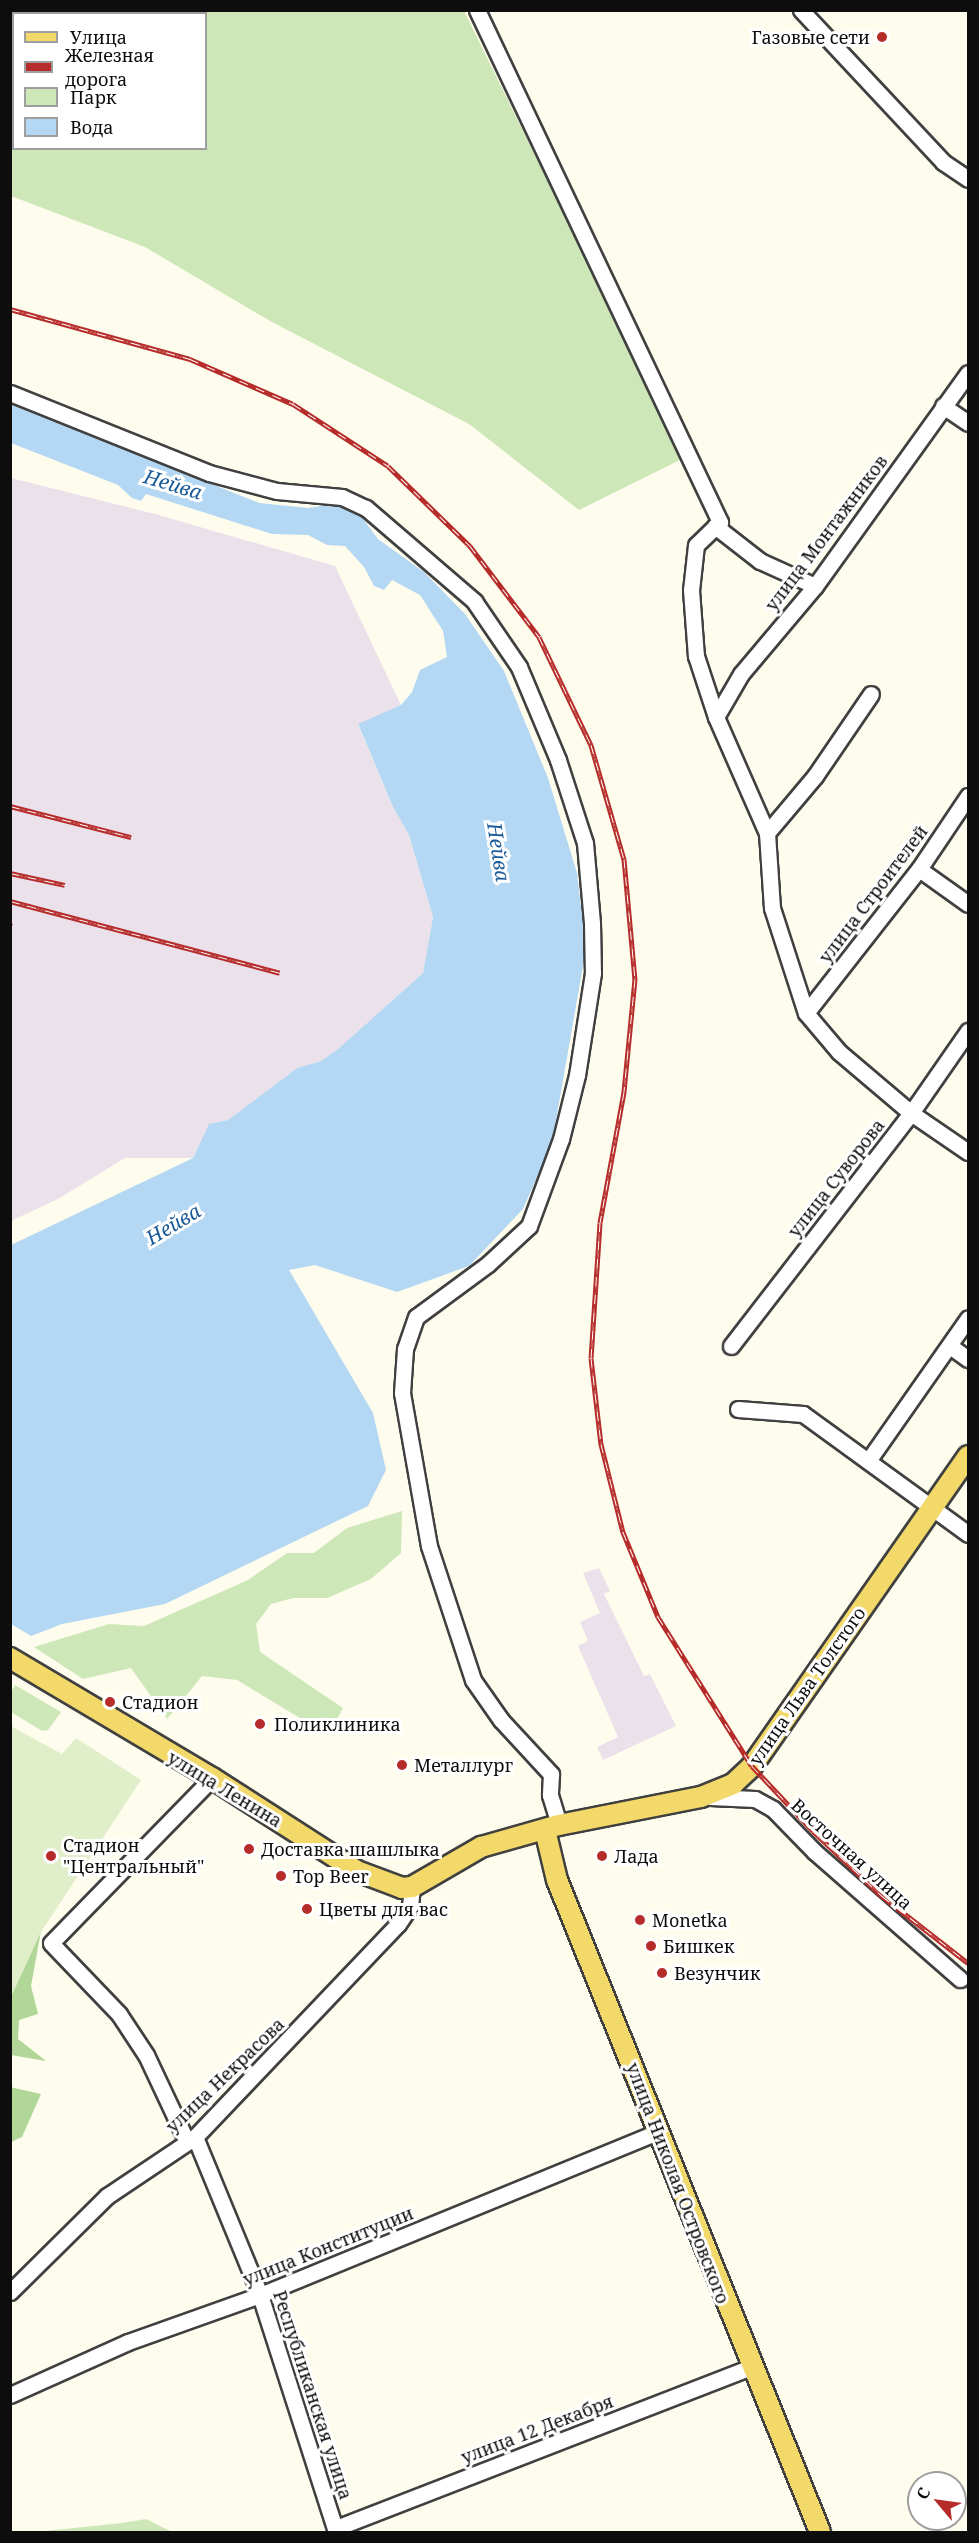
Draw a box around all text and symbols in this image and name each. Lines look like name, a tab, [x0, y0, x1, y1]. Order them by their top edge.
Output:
legend	[12, 12, 207, 150]
text: Улица	[70, 25, 127, 49]
place label: Газовые сети	[751, 26, 870, 48]
marker: Газовые сети	[875, 30, 889, 44]
text: Железная дорога	[65, 43, 154, 91]
text: Парк	[70, 85, 117, 109]
text: Вода	[70, 115, 114, 139]
street label: улица Монтажников	[760, 451, 892, 615]
water label: Нейва	[141, 464, 205, 504]
water label: Нейва	[482, 821, 516, 883]
street label: улица Строителей	[814, 821, 932, 967]
street label: улица Суворова	[783, 1115, 889, 1241]
water label: Нейва	[141, 1198, 205, 1250]
street label: улица Льва Толстого	[744, 1603, 870, 1769]
place label: Стадион	[122, 1691, 199, 1713]
marker: Стадион	[103, 1695, 117, 1709]
place label: Поликлиника	[274, 1713, 401, 1735]
marker: Поликлиника	[251, 1715, 269, 1733]
street label: улица Ленина	[164, 1746, 286, 1832]
place label: Металлург	[414, 1754, 513, 1776]
marker: Металлург	[395, 1758, 409, 1772]
street label: Восточная улица	[787, 1794, 917, 1914]
place label: Стадион "Центральный"	[63, 1835, 204, 1878]
place label: Доставка шашлыка	[261, 1838, 440, 1860]
marker: Доставка шашлыка	[242, 1842, 256, 1856]
place label: Лада	[614, 1845, 659, 1867]
marker: Стадион "Центральный"	[44, 1849, 58, 1863]
marker: Лада	[595, 1849, 609, 1863]
place label: Top Beer	[293, 1865, 369, 1887]
marker: Top Beer	[274, 1869, 288, 1883]
place label: Цветы для вас	[319, 1898, 448, 1920]
marker: Цветы для вас	[300, 1902, 314, 1916]
place label: Monetka	[652, 1909, 728, 1931]
marker: Monetka	[633, 1913, 647, 1927]
place label: Бишкек	[663, 1935, 734, 1957]
marker: Бишкек	[644, 1939, 658, 1953]
place label: Везунчик	[674, 1962, 760, 1984]
marker: Везунчик	[655, 1966, 669, 1980]
street label: улица Некрасова	[161, 2013, 289, 2137]
street label: улица Николая Островского	[622, 2059, 734, 2307]
street label: улица Конституции	[240, 2202, 416, 2290]
street label: Республиканская улица	[269, 2288, 357, 2502]
street label: улица 12 Декабря	[458, 2390, 616, 2468]
north arrow	[907, 2471, 967, 2531]
text: С	[911, 2483, 935, 2503]

